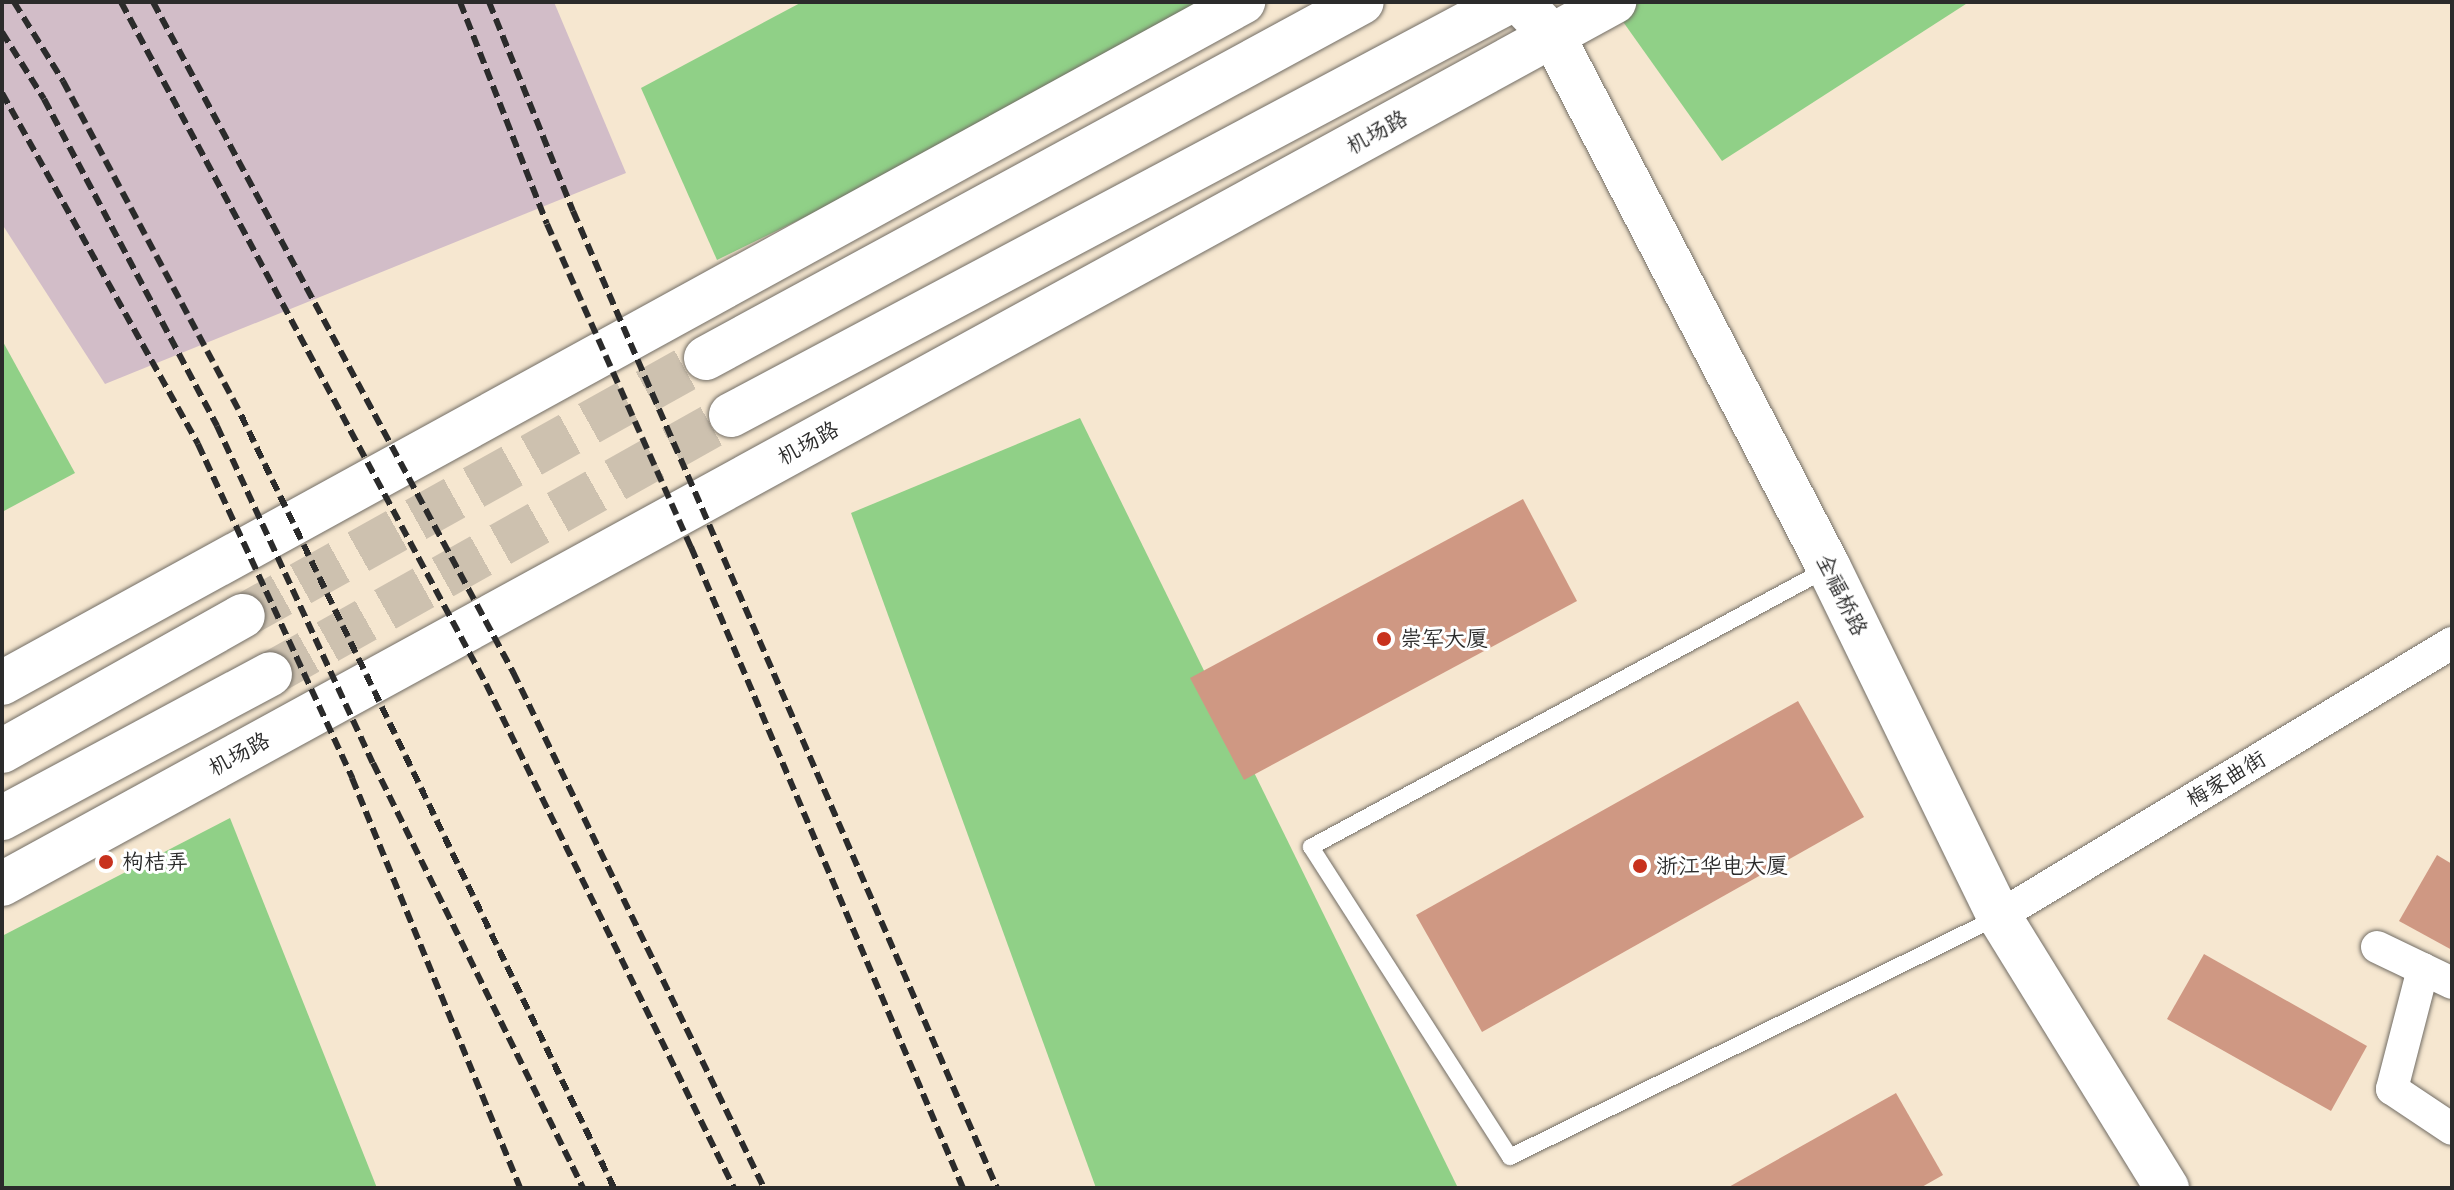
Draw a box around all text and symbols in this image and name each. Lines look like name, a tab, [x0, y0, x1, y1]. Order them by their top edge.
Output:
street label: 机场路	[1342, 104, 1412, 160]
street label: 机场路	[773, 415, 843, 471]
street label: 全福桥路	[1811, 550, 1873, 640]
place label: 崇军大厦	[1400, 626, 1488, 652]
marker: 崇军大厦	[1375, 630, 1393, 648]
street label: 机场路	[204, 726, 274, 782]
street label: 梅家曲街	[2181, 745, 2271, 813]
place label: 枸桔弄	[122, 849, 188, 875]
marker: 枸桔弄	[97, 853, 115, 871]
place label: 浙江华电大厦	[1656, 853, 1788, 879]
marker: 浙江华电大厦	[1631, 857, 1649, 875]

